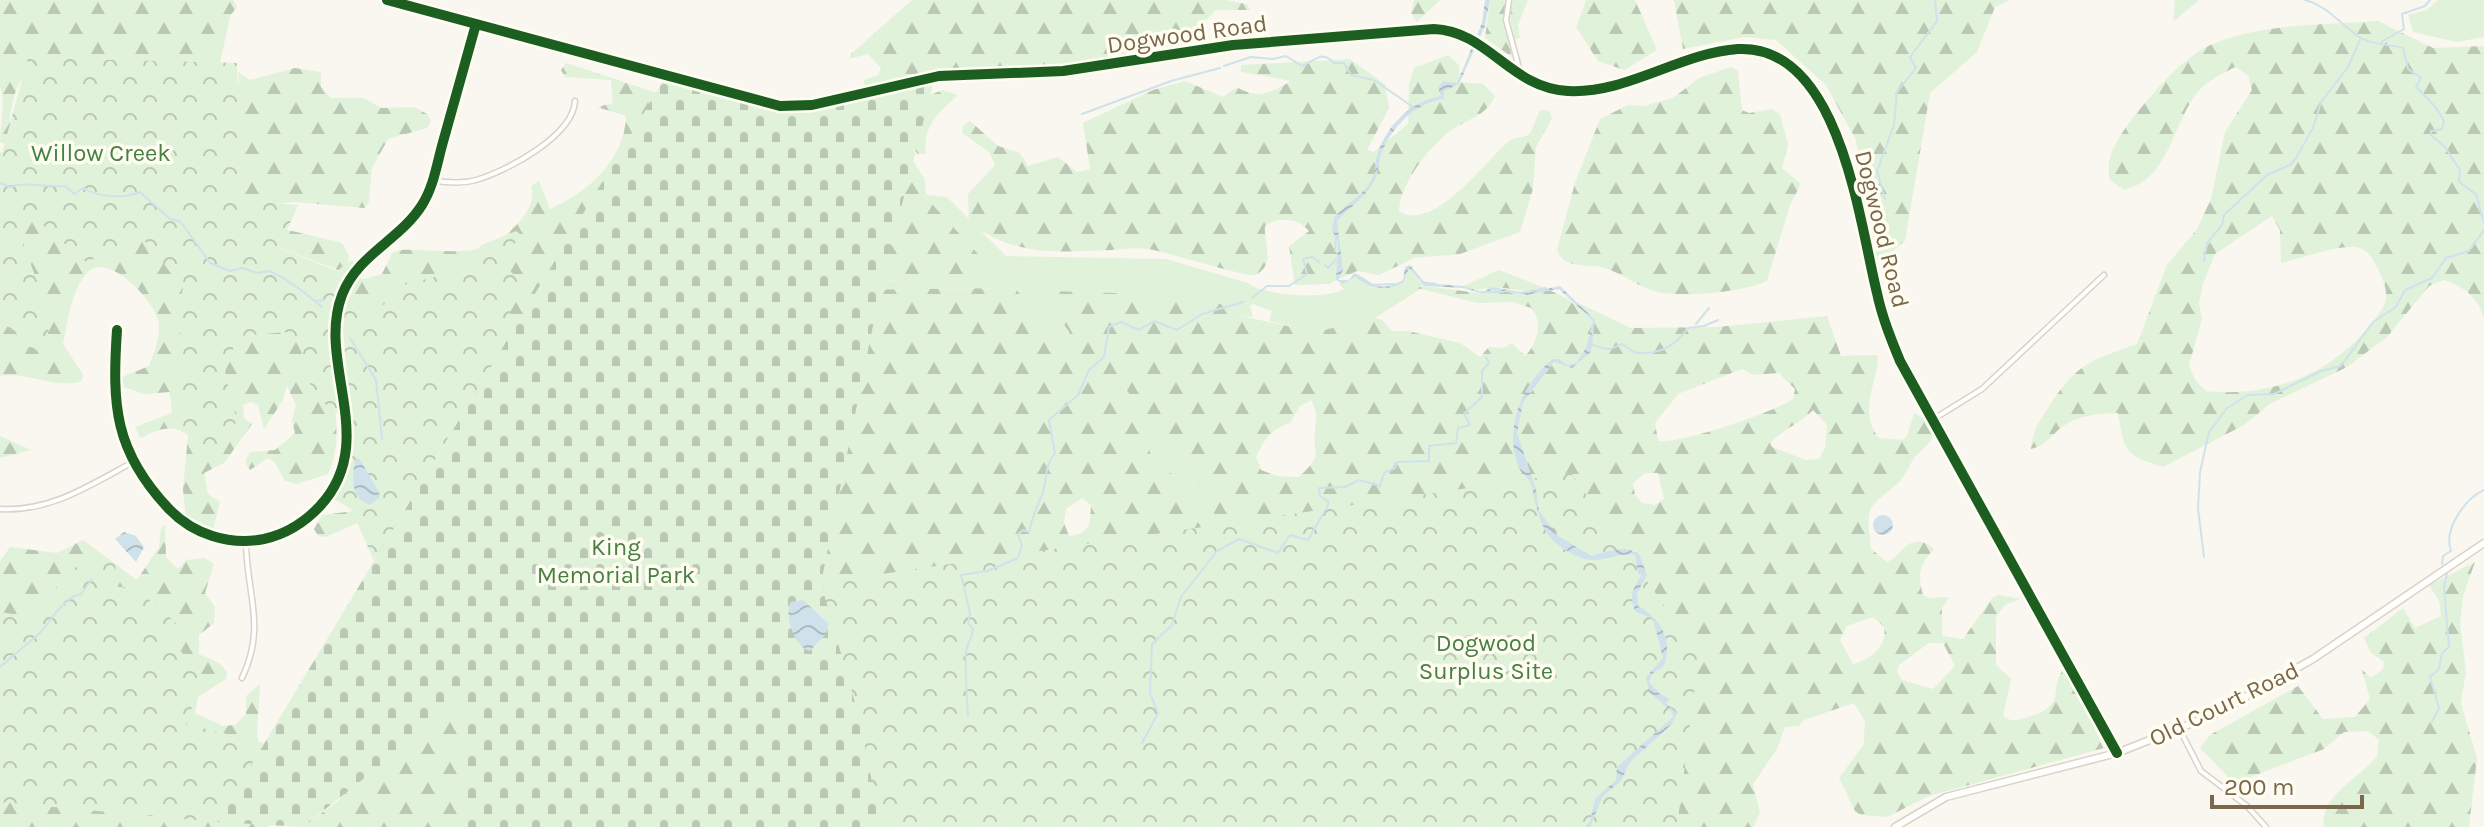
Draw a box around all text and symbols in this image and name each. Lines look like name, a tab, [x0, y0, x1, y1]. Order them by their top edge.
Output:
street label: Dogwood Road	[1105, 9, 1269, 59]
park label: Willow Creek	[31, 139, 171, 167]
street label: Dogwood Road	[1849, 147, 1915, 311]
park label: King Memorial Park	[537, 533, 695, 589]
park label: Dogwood Surplus Site	[1419, 629, 1553, 685]
street label: Old Court Road	[2145, 656, 2303, 752]
scale bar	[2212, 759, 2362, 809]
text: 200 m	[2224, 773, 2295, 801]

